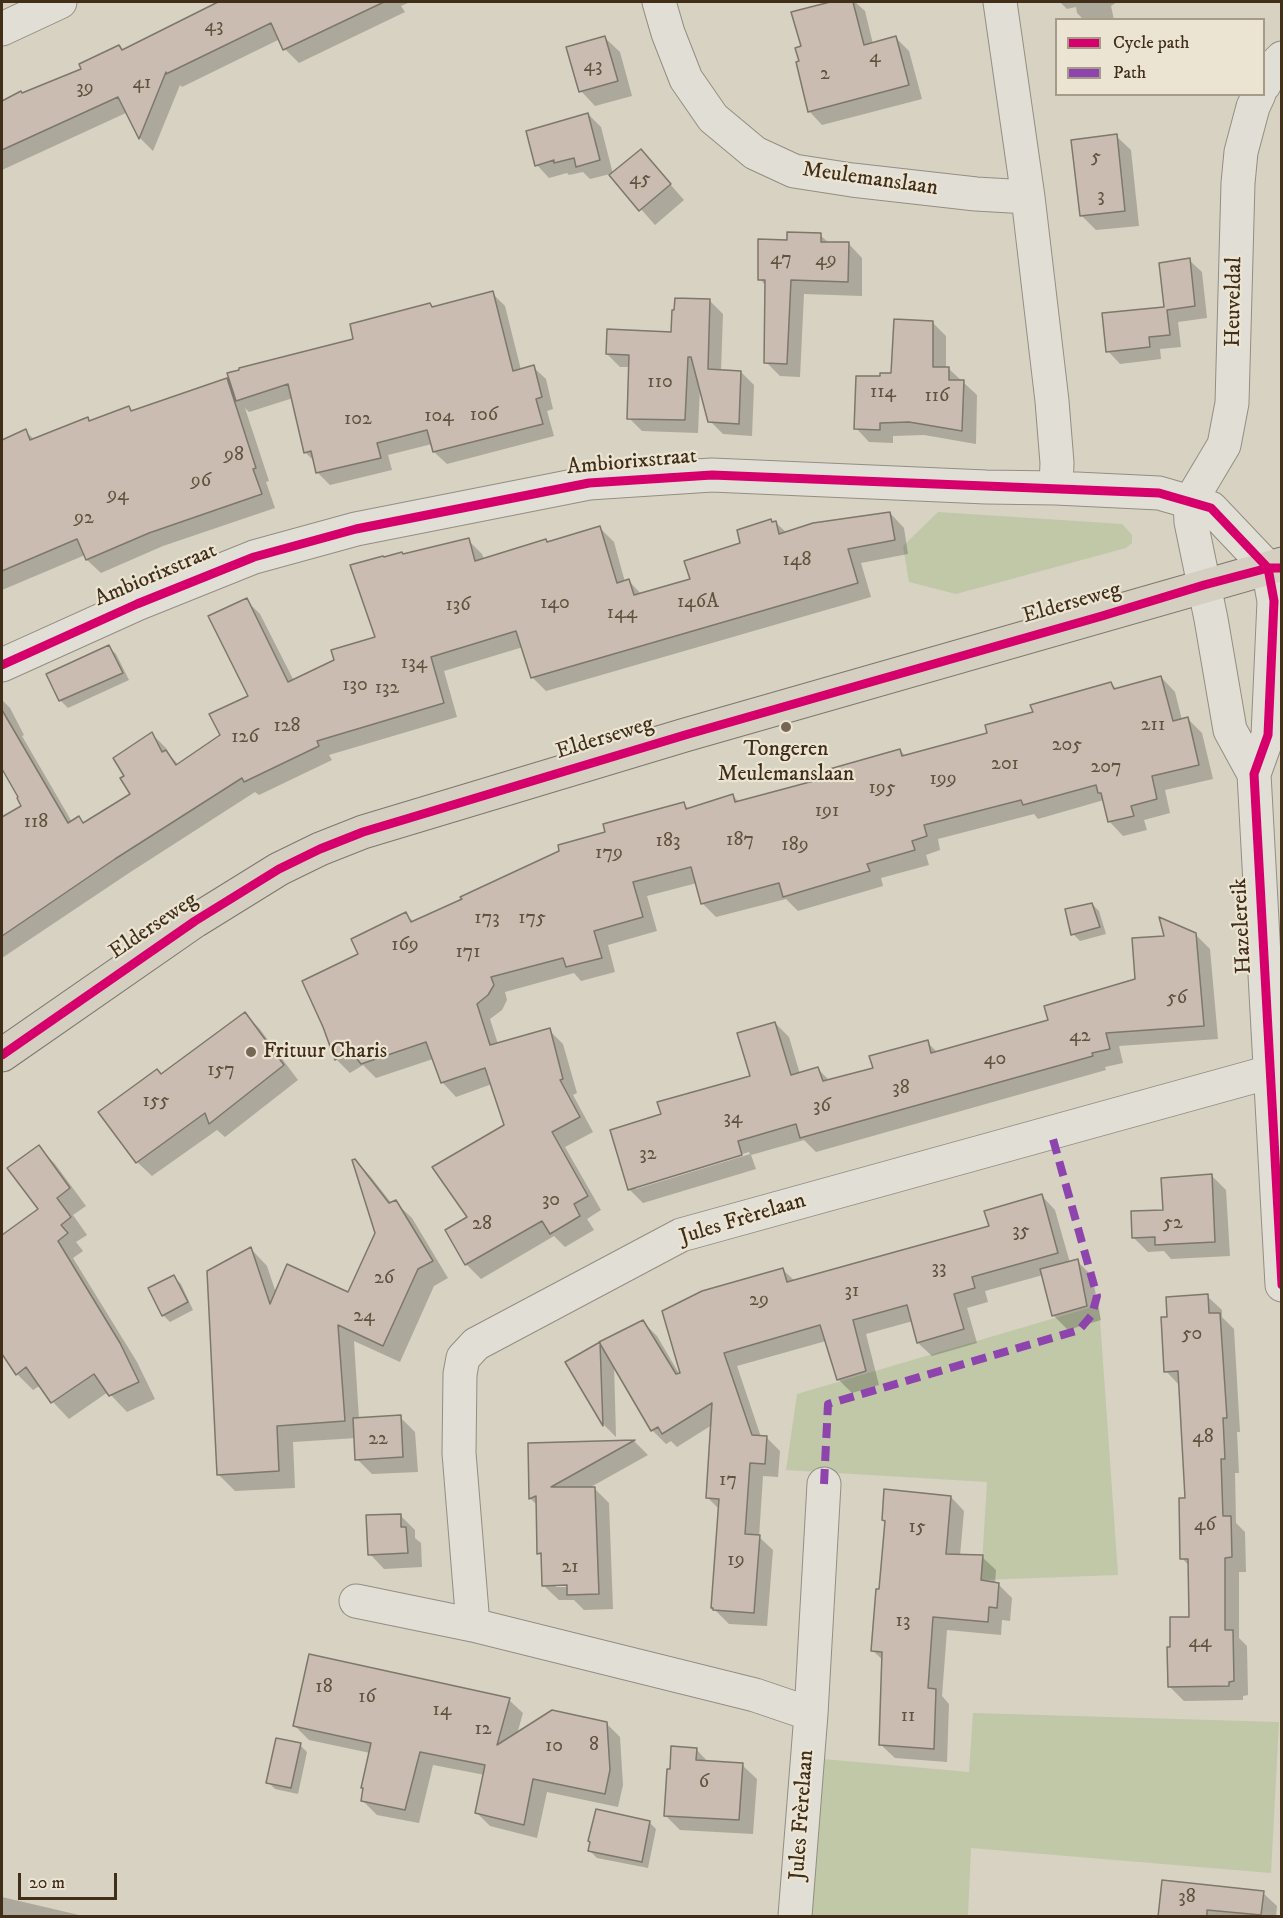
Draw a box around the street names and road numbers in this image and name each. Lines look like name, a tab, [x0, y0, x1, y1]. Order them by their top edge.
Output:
street label: Meulemanslaan	[800, 157, 940, 203]
street label: Heuveldal	[1221, 257, 1249, 347]
street label: Ambiorixstraat	[566, 444, 698, 482]
street label: Ambiorixstraat	[91, 538, 221, 614]
street label: Elderseweg	[1020, 577, 1124, 631]
street label: Elderseweg	[553, 712, 657, 766]
street label: Hazelereik	[1227, 877, 1259, 975]
street label: Elderseweg	[105, 888, 203, 966]
street label: Jules Frèrelaan	[677, 1188, 809, 1252]
street label: Jules Frèrelaan	[785, 1749, 821, 1881]

